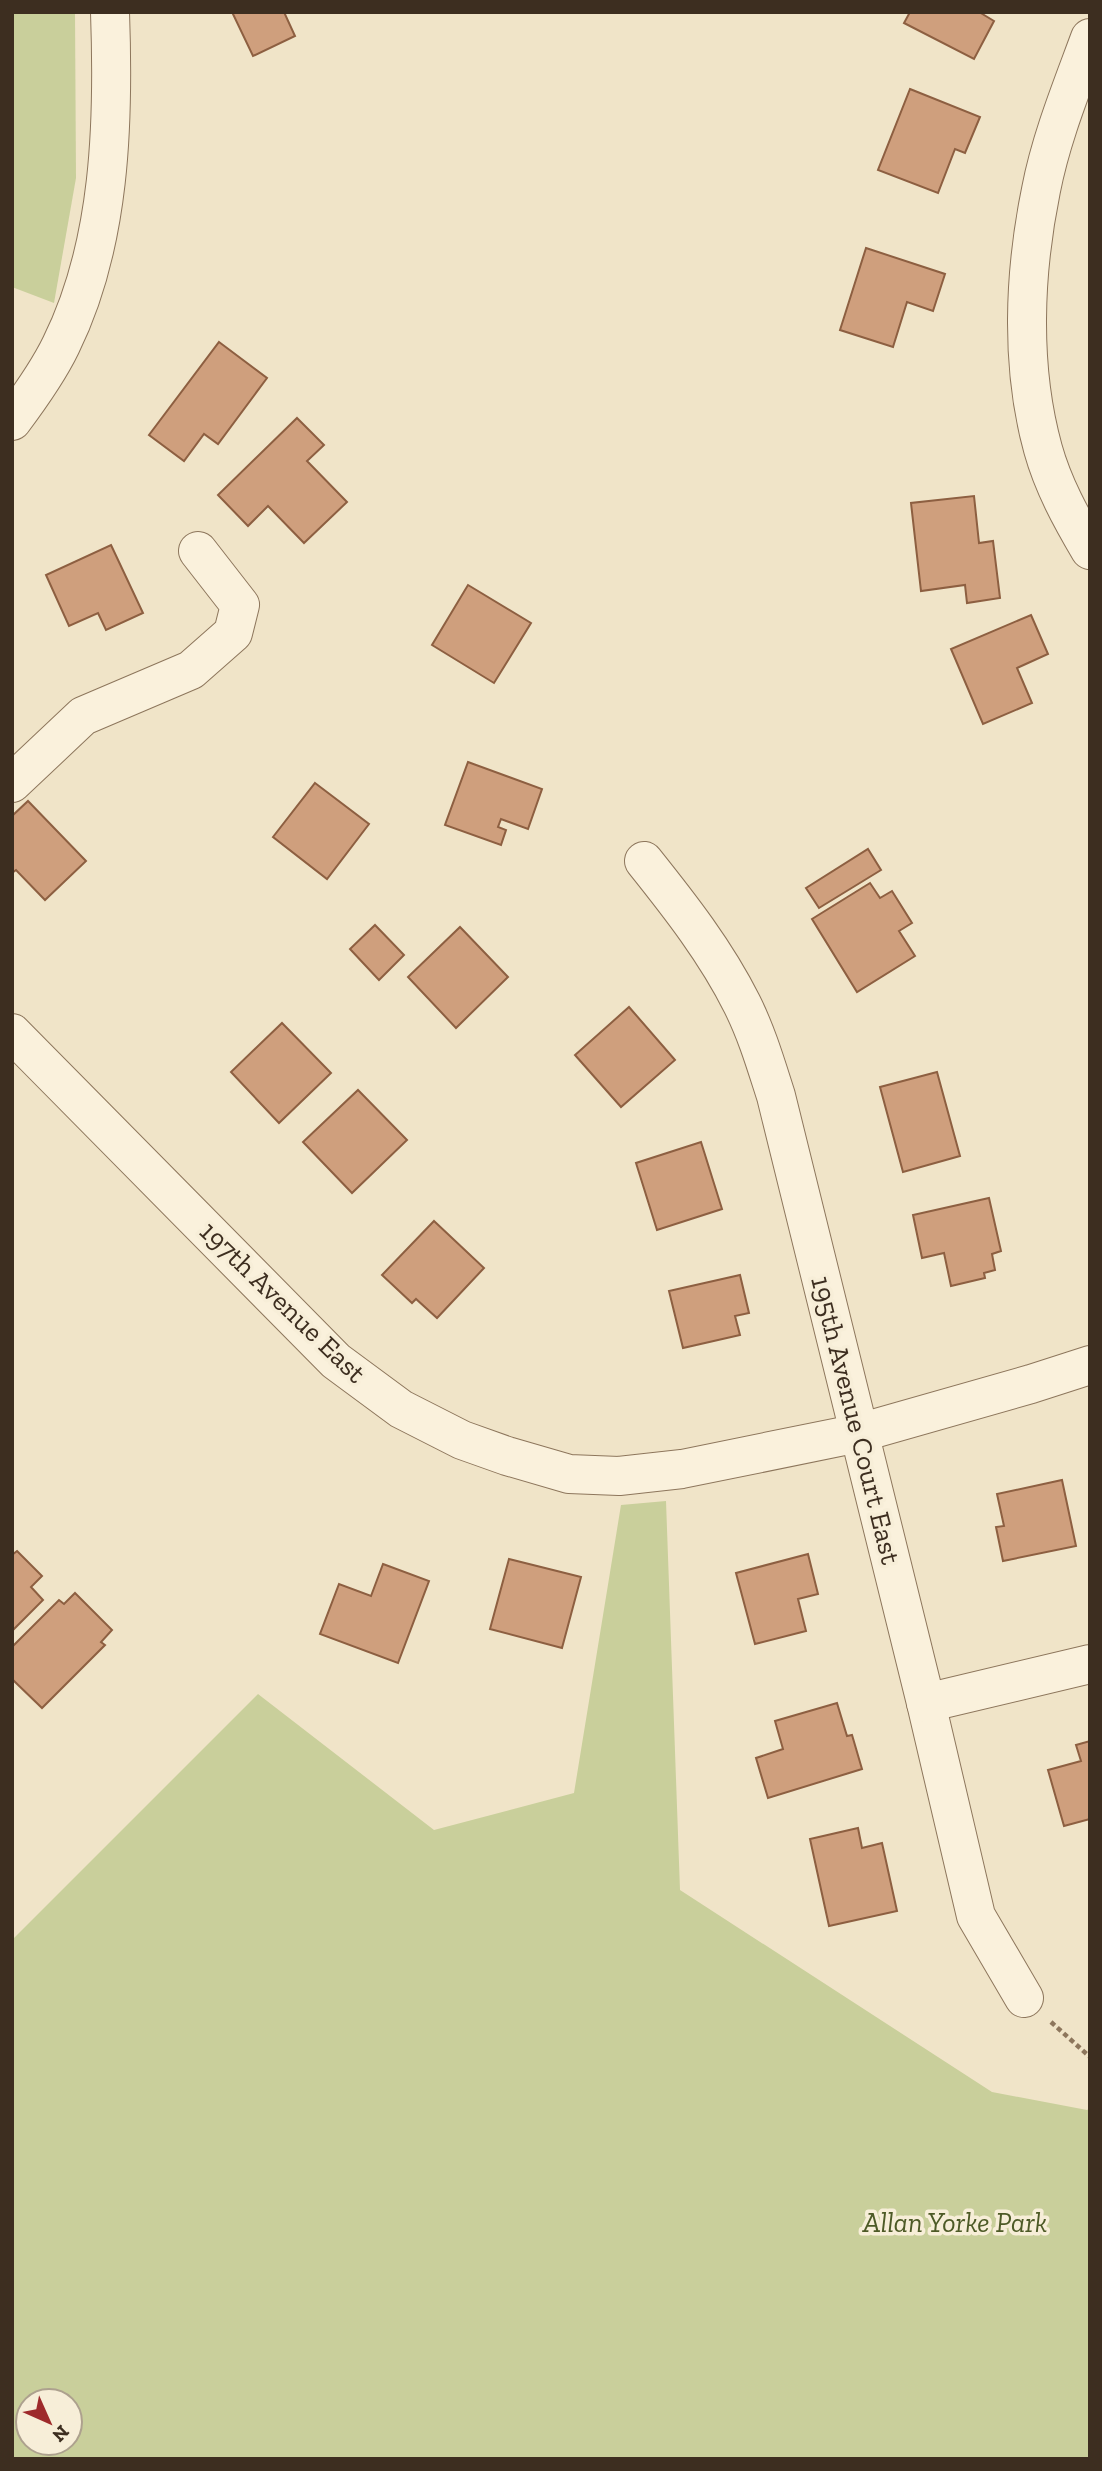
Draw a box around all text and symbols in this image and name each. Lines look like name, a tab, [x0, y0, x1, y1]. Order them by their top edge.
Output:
street label: 197th Avenue East	[193, 1214, 373, 1390]
street label: 195th Avenue Court East	[804, 1273, 908, 1568]
park label: Allan Yorke Park	[862, 2206, 1047, 2239]
north arrow	[14, 2387, 84, 2457]
text: N	[47, 2420, 74, 2447]

